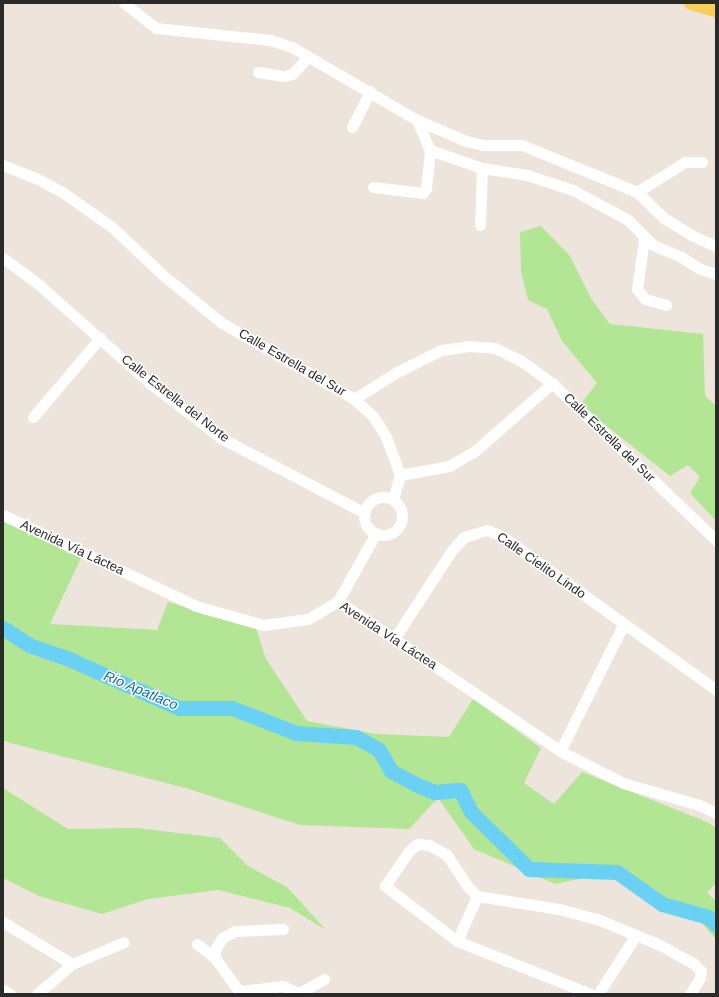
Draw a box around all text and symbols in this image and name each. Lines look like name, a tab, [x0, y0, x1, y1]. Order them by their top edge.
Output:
street label: Calle Estrella del Sur	[236, 326, 348, 400]
street label: Calle Estrella del Norte	[118, 352, 232, 446]
street label: Calle Estrella del Sur	[560, 390, 658, 486]
street label: Avenida Vía Láctea	[18, 517, 126, 579]
street label: Calle Cielito Lindo	[494, 530, 588, 602]
street label: Avenida Vía Láctea	[337, 599, 439, 673]
water label: Rio Apatlaco	[101, 667, 181, 713]

